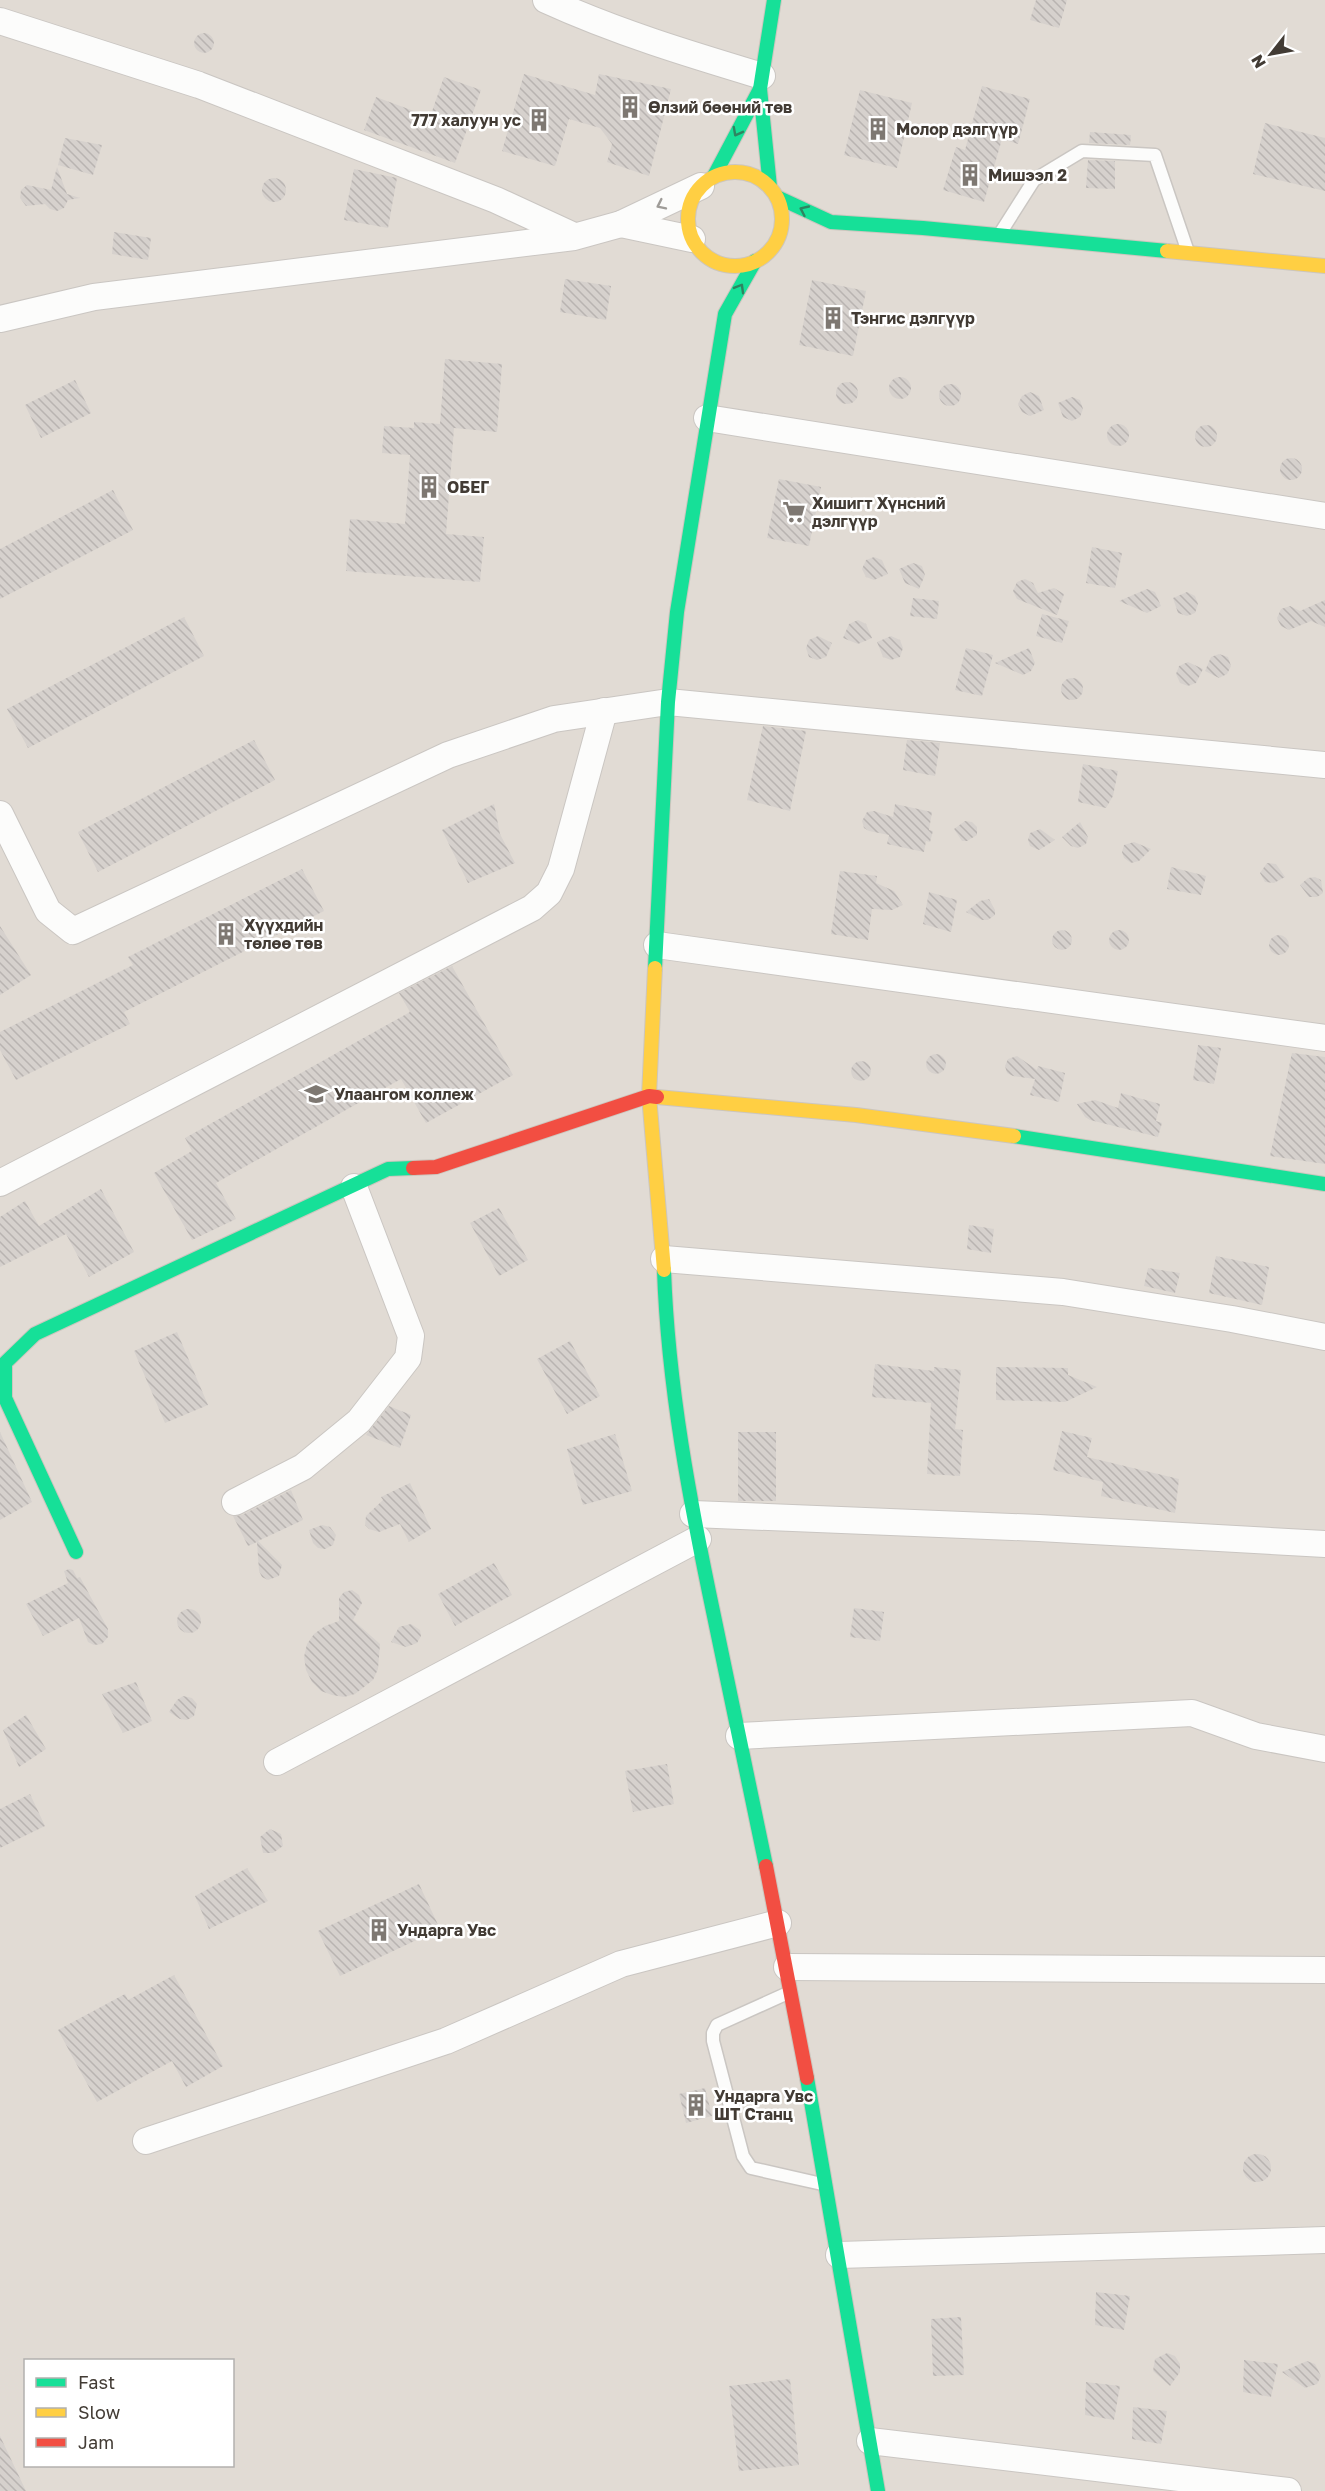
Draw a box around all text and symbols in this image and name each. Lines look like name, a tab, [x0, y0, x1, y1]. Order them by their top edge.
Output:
north arrow	[1241, 24, 1301, 84]
text: N	[1246, 51, 1270, 72]
building icon: Өлзий бөөний төв	[617, 94, 643, 120]
place label: Өлзий бөөний төв	[648, 97, 792, 117]
building icon: 777 халуун ус	[526, 107, 552, 133]
place label: 777 халуун ус	[411, 110, 521, 130]
building icon: Молор дэлгүүр	[865, 116, 891, 142]
place label: Молор дэлгүүр	[896, 119, 1018, 139]
one-way arrow	[733, 126, 744, 136]
building icon: Мишээл 2	[957, 162, 983, 188]
place label: Мишээл 2	[988, 165, 1067, 185]
one-way arrow	[656, 197, 667, 209]
one-way arrow	[799, 206, 810, 218]
one-way arrow	[733, 284, 745, 294]
building icon: Тэнгис дэлгүүр	[820, 305, 846, 331]
place label: Тэнгис дэлгүүр	[851, 308, 975, 328]
building icon: ОБЕГ	[416, 474, 442, 500]
place label: ОБЕГ	[447, 477, 489, 497]
place label: Хишигт Хүнсний дэлгүүр	[812, 493, 945, 531]
supermarket icon: Хишигт Хүнсний дэлгүүр	[781, 499, 807, 525]
place label: Хүүхдийн төлөө төв	[244, 915, 323, 953]
building icon: Хүүхдийн төлөө төв	[213, 921, 239, 947]
school or university icon: Улаангом коллеж	[303, 1081, 329, 1107]
place label: Улаангом коллеж	[334, 1084, 474, 1104]
building icon: Ундарга Увс	[366, 1917, 392, 1943]
place label: Ундарга Увс	[397, 1920, 496, 1940]
place label: Ундарга Увс ШТ Станц	[714, 2086, 813, 2124]
building icon: Ундарга Увс ШТ Станц	[683, 2092, 709, 2118]
legend	[24, 2359, 234, 2467]
text: Fast	[78, 2371, 115, 2393]
text: Slow	[78, 2401, 121, 2423]
text: Jam	[78, 2431, 114, 2453]

